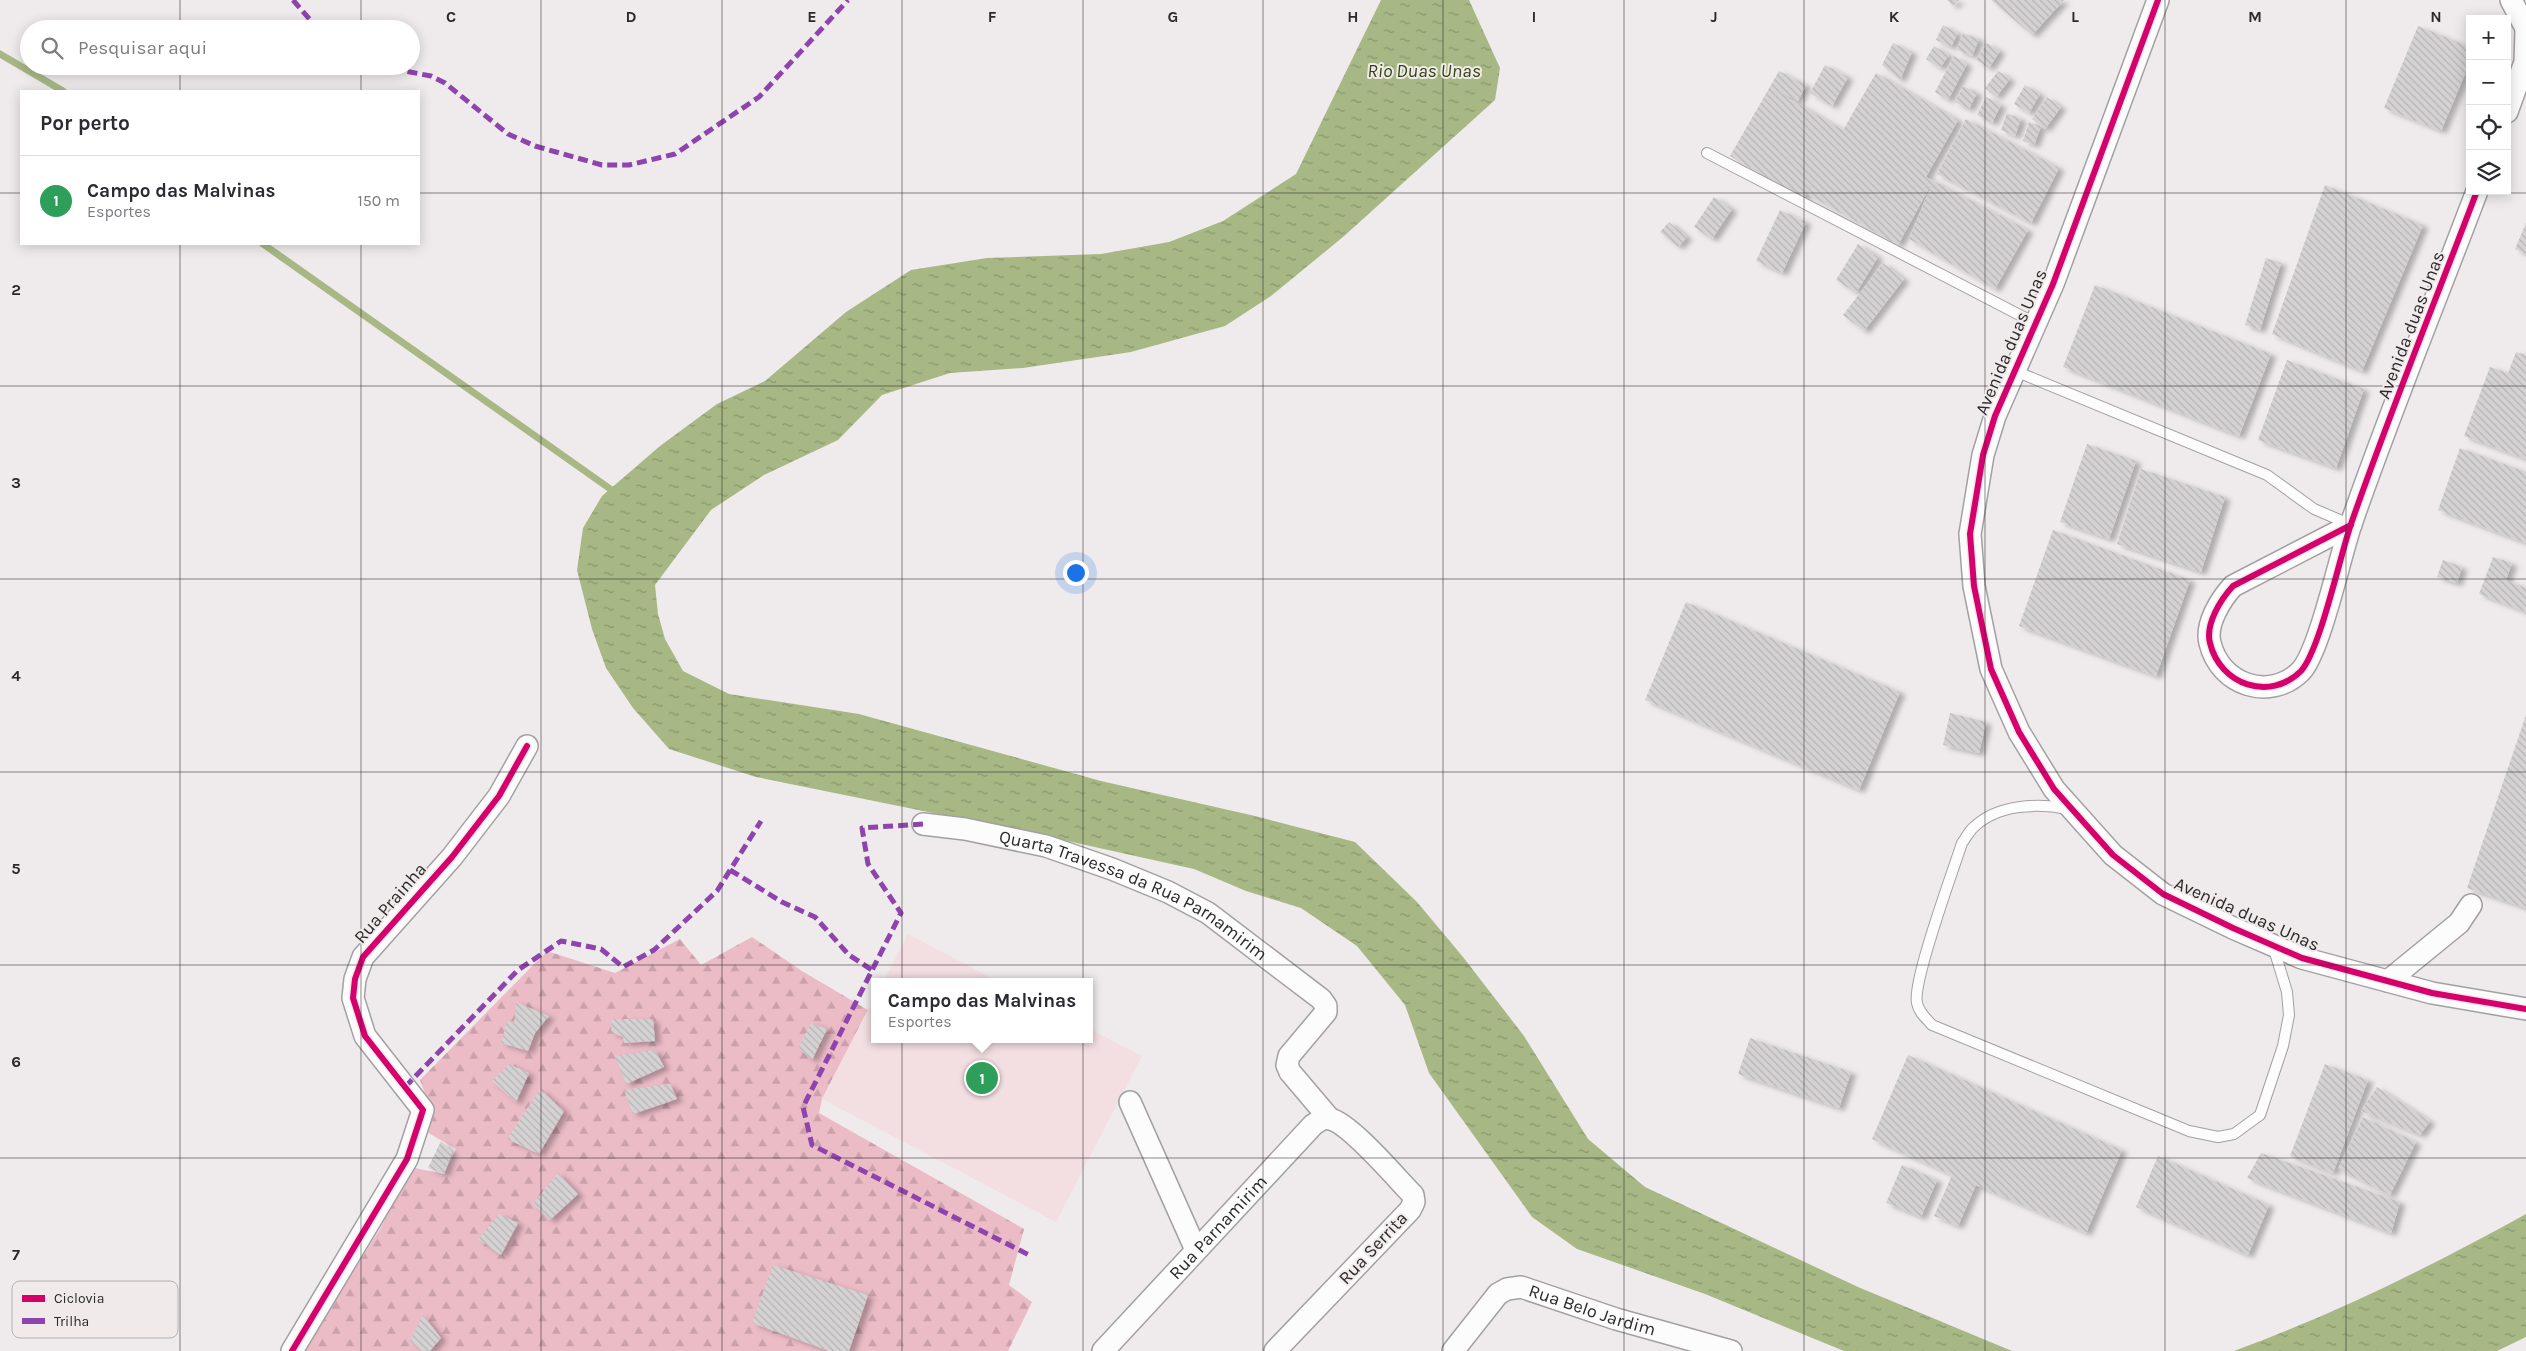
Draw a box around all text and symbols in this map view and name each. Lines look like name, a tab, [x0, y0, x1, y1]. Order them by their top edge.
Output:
text: C	[446, 7, 456, 26]
text: D	[626, 7, 637, 26]
text: E	[807, 7, 817, 26]
text: F	[988, 7, 997, 26]
text: G	[1168, 7, 1178, 26]
text: H	[1347, 7, 1359, 26]
text: I	[1532, 7, 1536, 26]
text: J	[1710, 7, 1718, 26]
text: K	[1889, 7, 1900, 26]
text: L	[2071, 7, 2079, 26]
text: M	[2248, 7, 2262, 26]
text: N	[2430, 7, 2442, 26]
map controls	[2466, 15, 2511, 195]
button: +	[2466, 15, 2511, 60]
search box	[20, 20, 420, 75]
icon: search	[38, 34, 66, 62]
text: Pesquisar aqui	[78, 37, 207, 59]
water label: Rio Duas Unas	[1367, 60, 1481, 82]
button: −	[2466, 60, 2511, 105]
button: locate	[2466, 105, 2511, 150]
text: Por perto	[40, 111, 130, 135]
button: layers	[2466, 150, 2511, 195]
text: Campo das Malvinas	[87, 180, 276, 202]
text: 1	[53, 191, 59, 210]
text: 150 m	[357, 191, 400, 210]
text: Esportes	[87, 202, 151, 221]
street label: Avenida duas Unas	[2373, 248, 2449, 402]
street label: Avenida duas Unas	[1970, 266, 2052, 418]
text: 2	[11, 280, 21, 299]
text: 3	[11, 473, 21, 492]
your location	[1063, 560, 1089, 586]
text: 4	[11, 666, 21, 685]
street label: Quarta Travessa da Rua Parnamirim	[997, 825, 1272, 965]
street label: Rua Prainha	[349, 858, 431, 948]
text: 5	[11, 859, 21, 878]
street label: Avenida duas Unas	[2171, 872, 2323, 956]
popup	[871, 978, 1093, 1043]
text: Campo das Malvinas	[888, 990, 1076, 1012]
text: Esportes	[888, 1012, 952, 1031]
text: 6	[11, 1052, 21, 1071]
pin: 1	[966, 1059, 998, 1097]
street label: Rua Parnamirim	[1164, 1171, 1272, 1284]
street label: Rua Serrita	[1334, 1207, 1412, 1289]
text: 7	[12, 1245, 20, 1264]
street label: Rua Belo Jardim	[1526, 1279, 1658, 1341]
legend	[12, 1281, 178, 1338]
text: Ciclovia	[54, 1290, 104, 1307]
text: Trilha	[54, 1313, 89, 1330]

